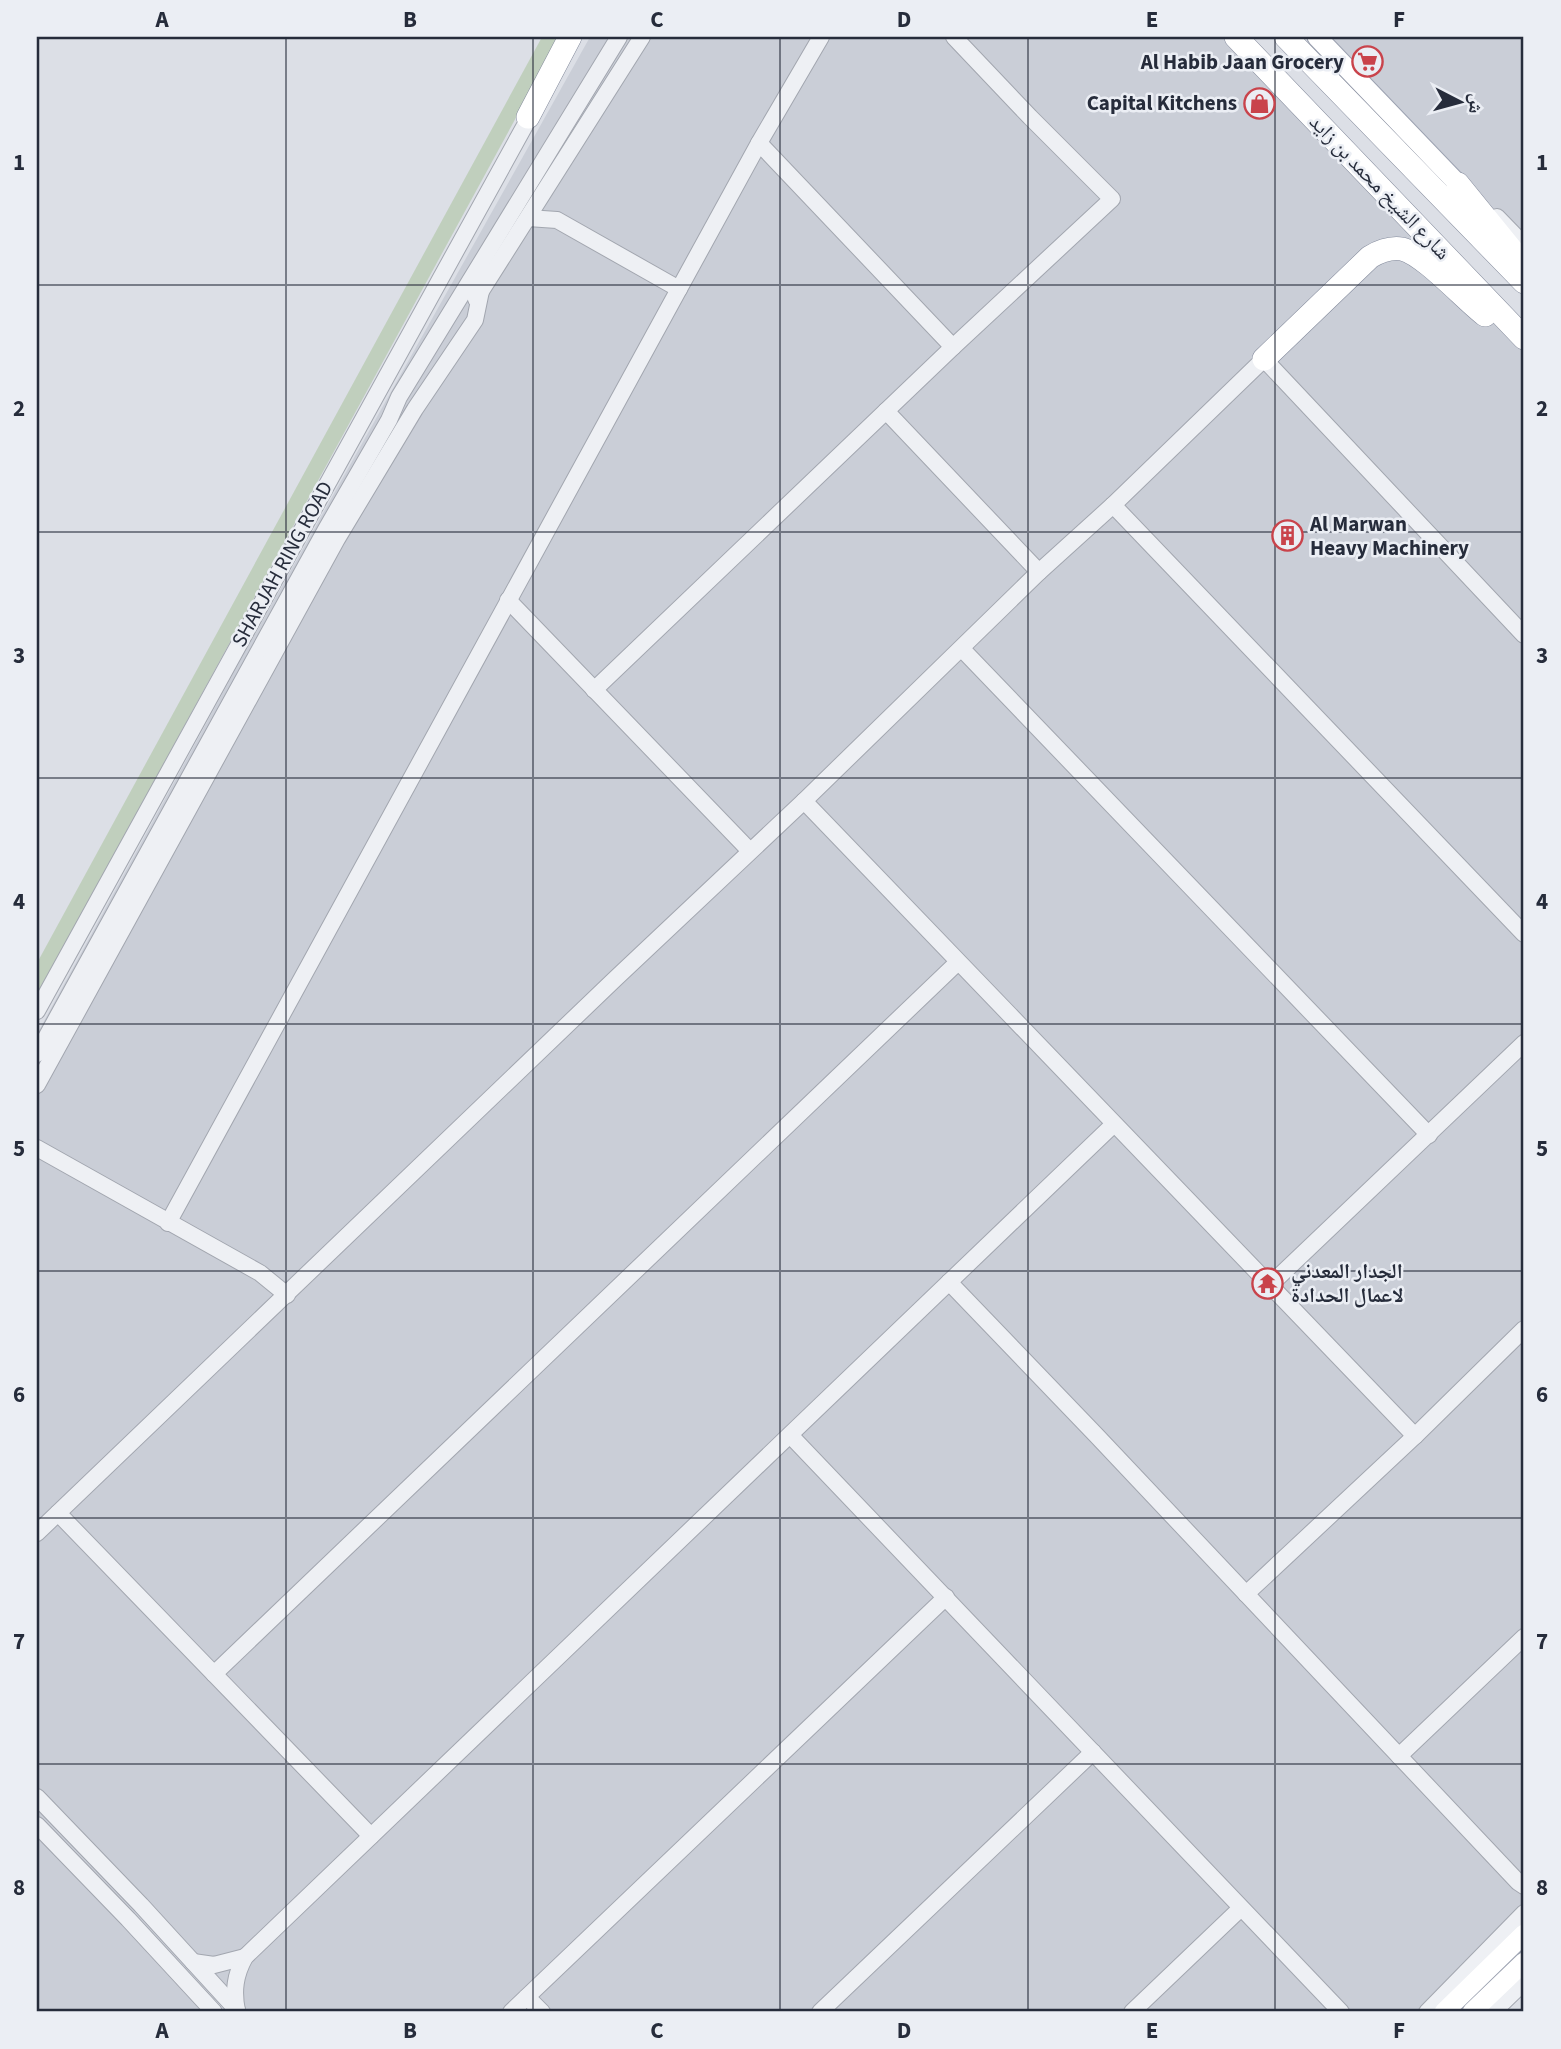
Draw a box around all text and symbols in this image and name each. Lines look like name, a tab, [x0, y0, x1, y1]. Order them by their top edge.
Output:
text: A	[154, 3, 169, 36]
text: B	[403, 3, 417, 36]
text: C	[650, 3, 664, 36]
text: D	[897, 3, 911, 36]
text: E	[1146, 3, 1158, 36]
text: F	[1393, 3, 1405, 36]
supermarket icon: Al Habib Jaan Grocery	[1350, 45, 1384, 79]
place label: Al Habib Jaan Grocery	[1140, 47, 1344, 77]
north arrow	[1424, 66, 1494, 136]
shop icon: Capital Kitchens	[1243, 86, 1277, 120]
place label: Capital Kitchens	[1087, 88, 1237, 118]
text: ش	[1461, 92, 1490, 115]
street label: شارع الشيخ محمد بن زايد	[1302, 107, 1458, 267]
text: 1	[13, 146, 25, 179]
text: 1	[1536, 146, 1548, 179]
text: 2	[13, 392, 25, 425]
text: 2	[1536, 392, 1548, 425]
street label: SHARJAH RING ROAD	[224, 476, 340, 652]
place label: Al Marwan Heavy Machinery	[1309, 509, 1469, 563]
building icon: Al Marwan Heavy Machinery	[1270, 519, 1304, 553]
text: 3	[13, 639, 25, 672]
text: 3	[1536, 639, 1548, 672]
text: 4	[13, 885, 25, 918]
text: 4	[1536, 885, 1548, 918]
text: 5	[13, 1132, 25, 1165]
text: 5	[1536, 1132, 1548, 1165]
place label: الجدار المعدني لاعمال الحدادة	[1291, 1256, 1404, 1310]
temple icon: الجدار المعدني لاعمال الحدادة	[1251, 1266, 1285, 1300]
text: 6	[13, 1378, 25, 1411]
text: 6	[1536, 1378, 1548, 1411]
text: 7	[13, 1625, 25, 1658]
text: 7	[1536, 1625, 1548, 1658]
text: 8	[13, 1871, 25, 1904]
text: 8	[1536, 1871, 1548, 1904]
text: A	[154, 2014, 169, 2047]
text: B	[403, 2014, 417, 2047]
text: C	[650, 2014, 664, 2047]
text: D	[897, 2014, 911, 2047]
text: E	[1146, 2014, 1158, 2047]
text: F	[1393, 2014, 1405, 2047]

